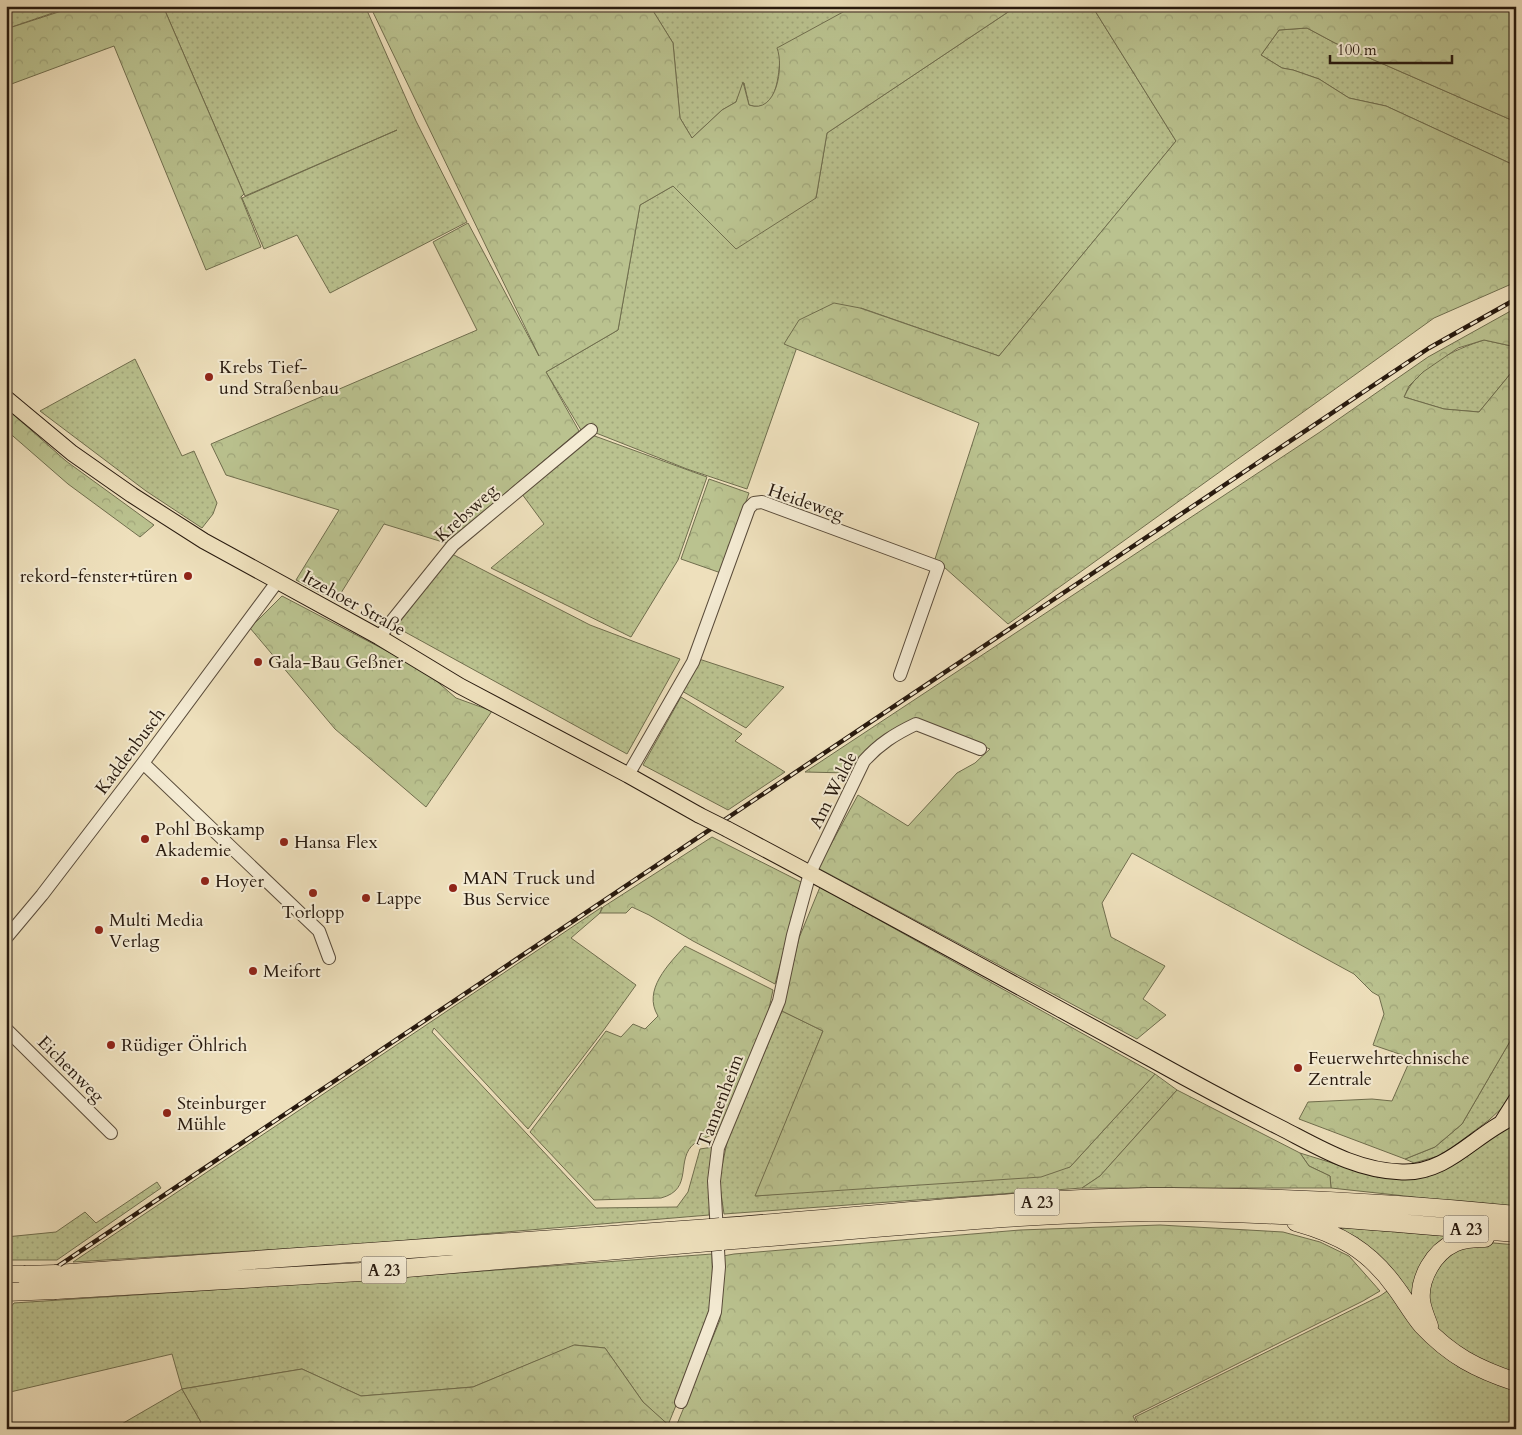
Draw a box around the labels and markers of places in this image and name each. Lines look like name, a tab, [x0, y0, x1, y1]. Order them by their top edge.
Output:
place label: Krebs Tief- und Straßenbau	[219, 355, 339, 401]
marker: Krebs Tief- und Straßenbau	[203, 371, 215, 383]
place label: rekord-fenster+türen	[20, 564, 179, 589]
marker: rekord-fenster+türen	[182, 570, 194, 582]
place label: Gala-Bau Geßner	[268, 650, 404, 675]
marker: Gala-Bau Geßner	[252, 656, 264, 668]
place label: Pohl Boskamp Akademie	[155, 817, 265, 863]
place label: Hansa Flex	[294, 830, 378, 855]
marker: Pohl Boskamp Akademie	[139, 833, 151, 845]
marker: Hansa Flex	[278, 836, 290, 848]
place label: MAN Truck und Bus Service	[463, 866, 595, 912]
place label: Hoyer	[215, 869, 264, 894]
marker: Hoyer	[199, 875, 211, 887]
marker: MAN Truck und Bus Service	[447, 882, 459, 894]
place label: Lappe	[376, 886, 422, 911]
marker: Torlopp	[307, 887, 319, 899]
marker: Lappe	[360, 892, 372, 904]
place label: Torlopp	[282, 900, 344, 925]
place label: Multi Media Verlag	[109, 908, 204, 954]
marker: Multi Media Verlag	[93, 924, 105, 936]
place label: Meifort	[263, 959, 321, 984]
marker: Meifort	[247, 965, 259, 977]
place label: Rüdiger Öhlrich	[121, 1033, 247, 1058]
marker: Rüdiger Öhlrich	[105, 1039, 117, 1051]
place label: Feuerwehrtechnische Zentrale	[1308, 1046, 1470, 1092]
marker: Feuerwehrtechnische Zentrale	[1292, 1062, 1304, 1074]
place label: Steinburger Mühle	[177, 1091, 267, 1137]
marker: Steinburger Mühle	[161, 1107, 173, 1119]

